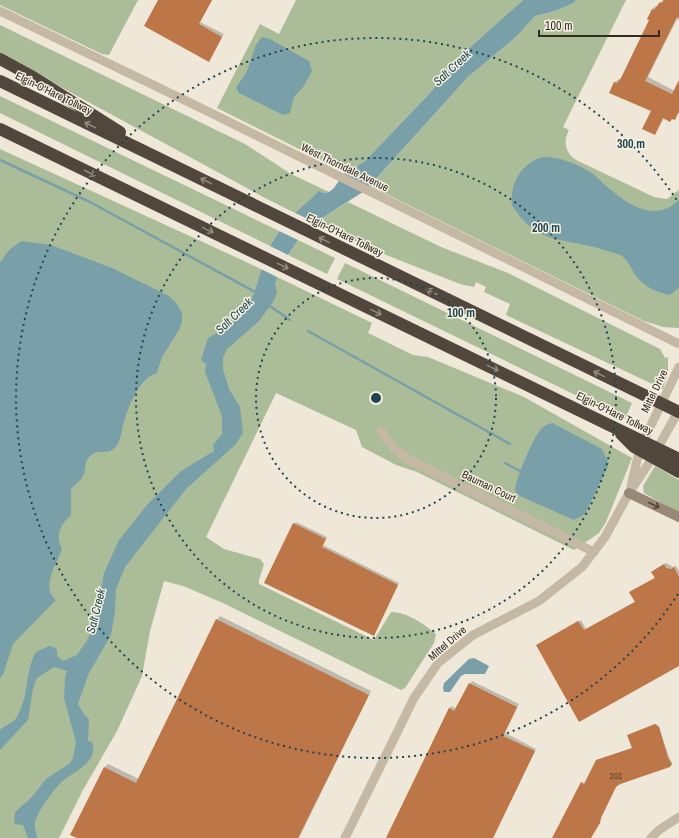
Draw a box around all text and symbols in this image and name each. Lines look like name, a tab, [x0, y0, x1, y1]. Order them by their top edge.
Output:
scale bar	[539, 12, 659, 38]
text: 100 m	[545, 18, 572, 34]
water label: Salt Creek	[430, 46, 475, 90]
street label: Elgin-O'Hare Tollway	[13, 68, 95, 118]
one-way arrow	[85, 121, 97, 128]
text: 300 m	[617, 136, 645, 152]
street label: West Thorndale Avenue	[299, 140, 391, 194]
one-way arrow	[84, 170, 96, 177]
one-way arrow	[200, 177, 212, 184]
street label: Elgin-O'Hare Tollway	[304, 210, 386, 260]
text: 200 m	[532, 220, 560, 236]
one-way arrow	[201, 227, 213, 234]
one-way arrow	[319, 236, 331, 243]
one-way arrow	[276, 263, 288, 270]
one-way arrow	[426, 288, 438, 295]
water label: Salt Creek	[212, 294, 257, 338]
text: 100 m	[447, 305, 475, 321]
one-way arrow	[370, 309, 382, 316]
one-way arrow	[487, 365, 499, 372]
street label: Mittel Drive	[638, 367, 670, 415]
one-way arrow	[594, 369, 606, 377]
street label: Elgin-O'Hare Tollway	[574, 388, 656, 438]
centre of rings	[369, 391, 383, 405]
street label: Bauman Court	[460, 467, 519, 505]
one-way arrow	[648, 502, 660, 509]
water label: Salt Creek	[83, 586, 110, 635]
street label: Mittel Drive	[425, 623, 469, 663]
house number: 201	[610, 770, 622, 782]

